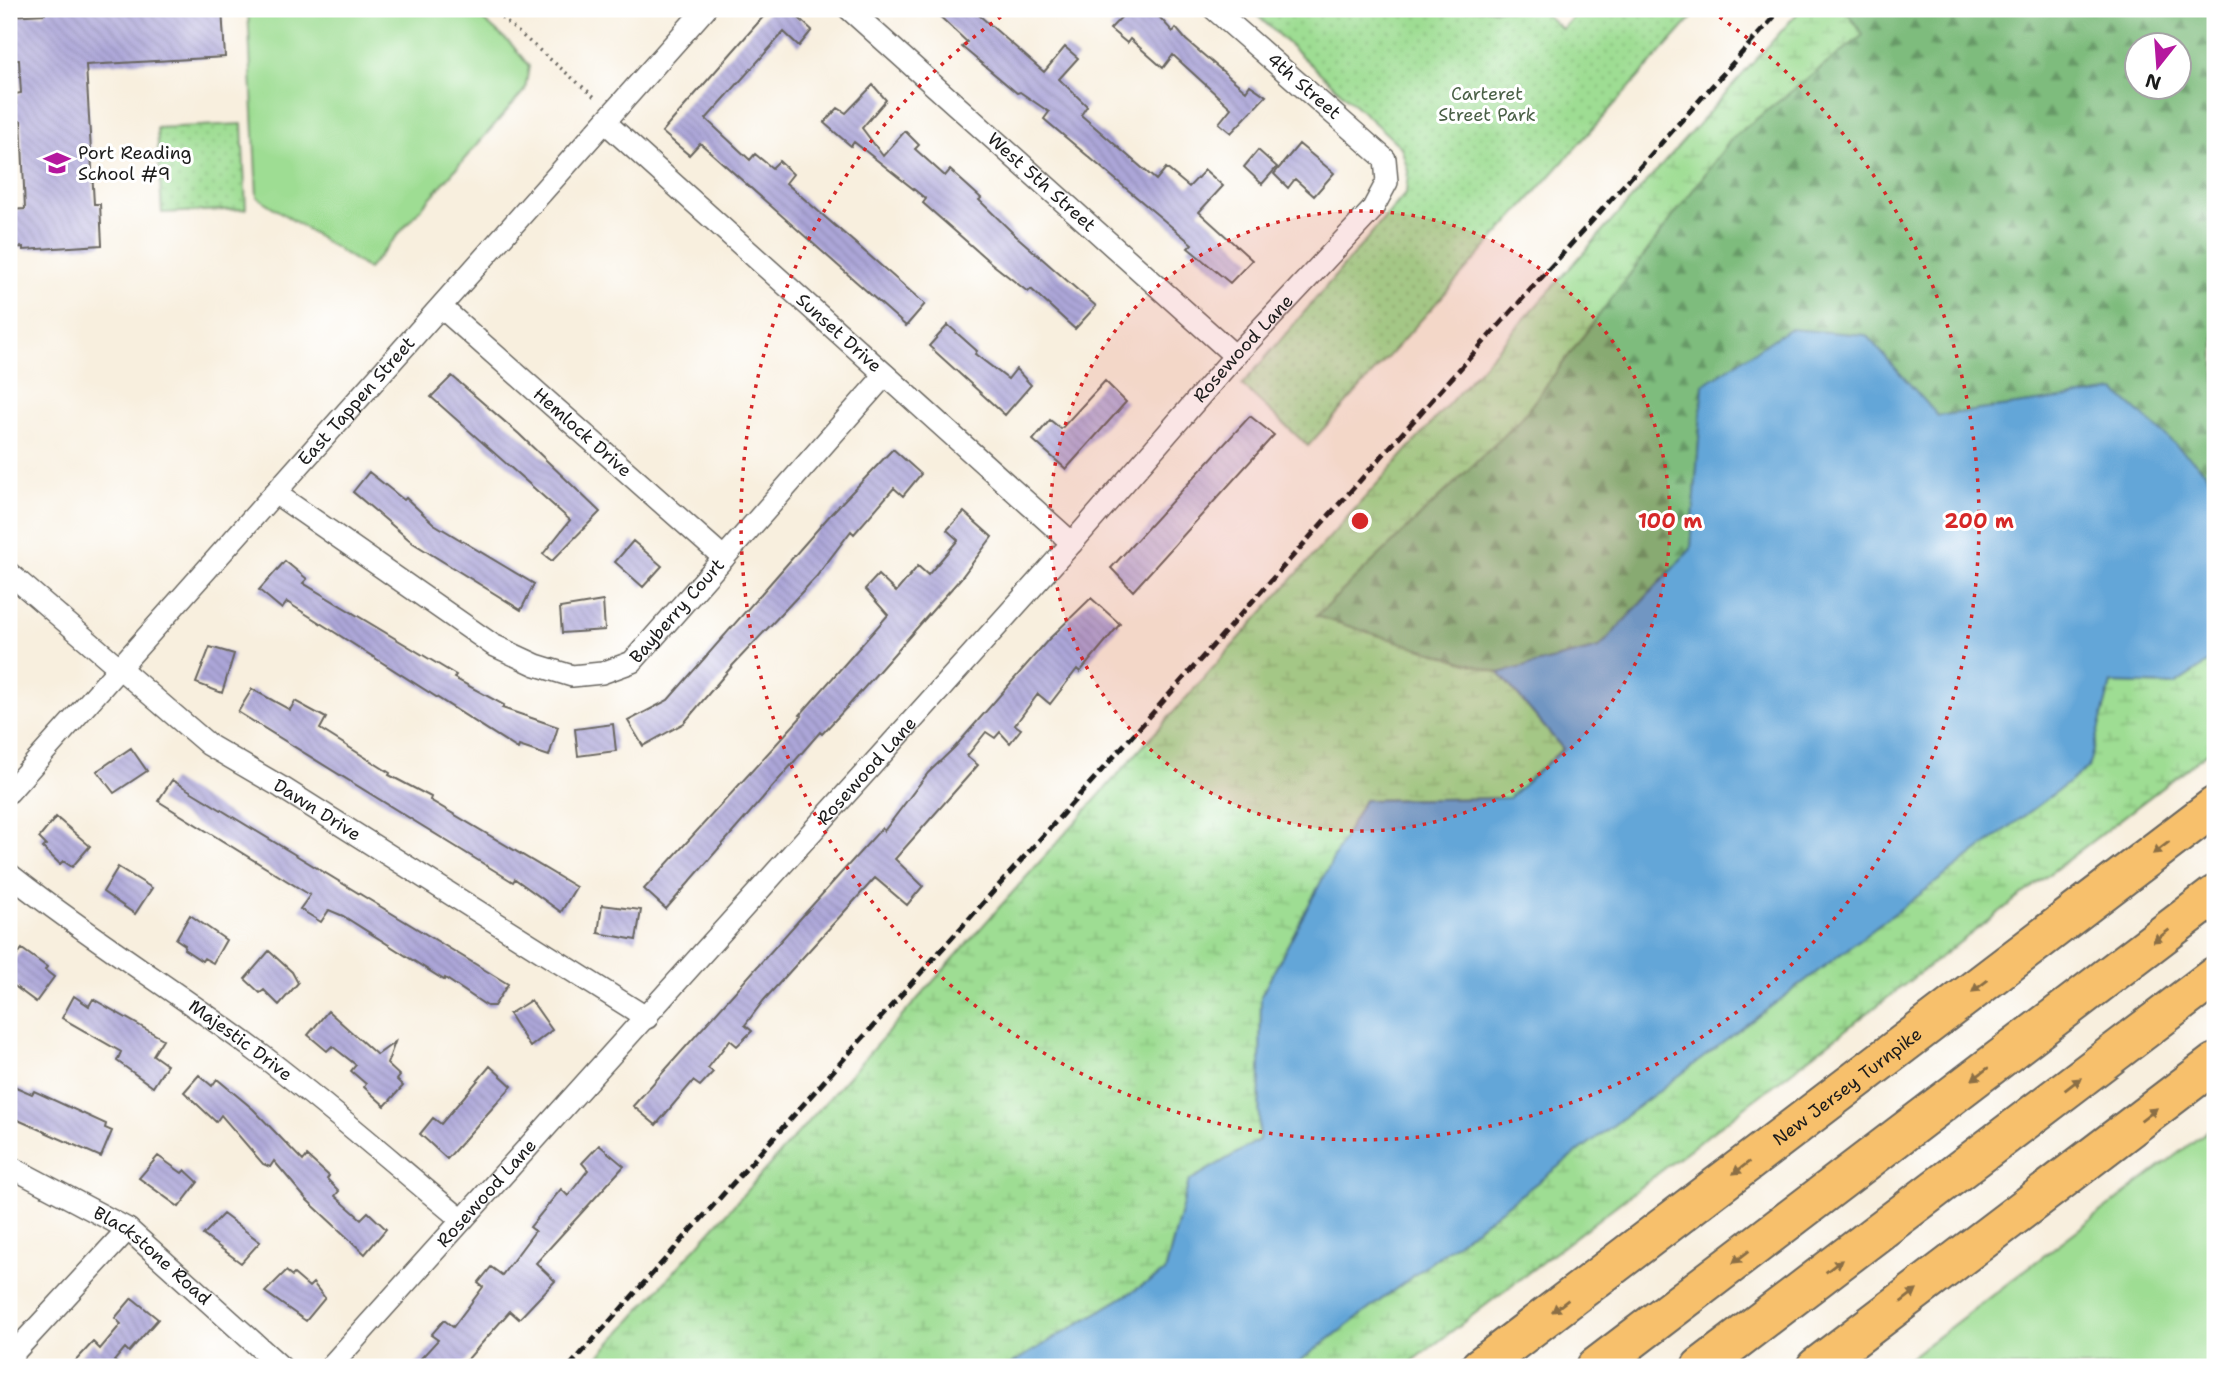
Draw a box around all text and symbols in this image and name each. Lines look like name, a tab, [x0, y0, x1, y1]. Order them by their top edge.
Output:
north arrow	[2122, 32, 2192, 102]
street label: 4th Street	[1262, 47, 1346, 125]
text: N	[2142, 68, 2164, 96]
park label: Carteret Street Park	[1438, 82, 1536, 127]
street label: West 5th Street	[982, 127, 1101, 237]
place label: Port Reading School #9	[78, 141, 192, 186]
school or university icon: Port Reading School #9	[42, 148, 72, 178]
street label: Sunset Drive	[791, 288, 887, 378]
street label: Rosewood Lane	[1188, 289, 1299, 408]
street label: East Tappen Street	[293, 331, 420, 471]
street label: Hemlock Drive	[528, 382, 637, 483]
text: 100 m	[1638, 507, 1702, 535]
text: 200 m	[1944, 507, 2014, 535]
centre of rings	[1348, 509, 1372, 533]
street label: Bayberry Court	[624, 553, 730, 668]
street label: Rosewood Lane	[812, 712, 922, 830]
street label: Dawn Drive	[269, 773, 366, 847]
one-way arrow	[2152, 840, 2170, 854]
one-way arrow	[2152, 929, 2170, 943]
one-way arrow	[1971, 978, 1989, 992]
street label: Majestic Drive	[184, 994, 297, 1086]
street label: New Jersey Turnpike	[1768, 1022, 1927, 1151]
one-way arrow	[1971, 1067, 1989, 1081]
one-way arrow	[2064, 1077, 2082, 1091]
one-way arrow	[2139, 1106, 2157, 1121]
street label: Rosewood Lane	[431, 1134, 542, 1252]
one-way arrow	[1732, 1161, 1750, 1175]
street label: Blackstone Road	[89, 1201, 216, 1310]
one-way arrow	[1732, 1249, 1750, 1264]
one-way arrow	[1824, 1259, 1842, 1274]
one-way arrow	[1900, 1289, 1918, 1304]
one-way arrow	[1551, 1299, 1569, 1313]

